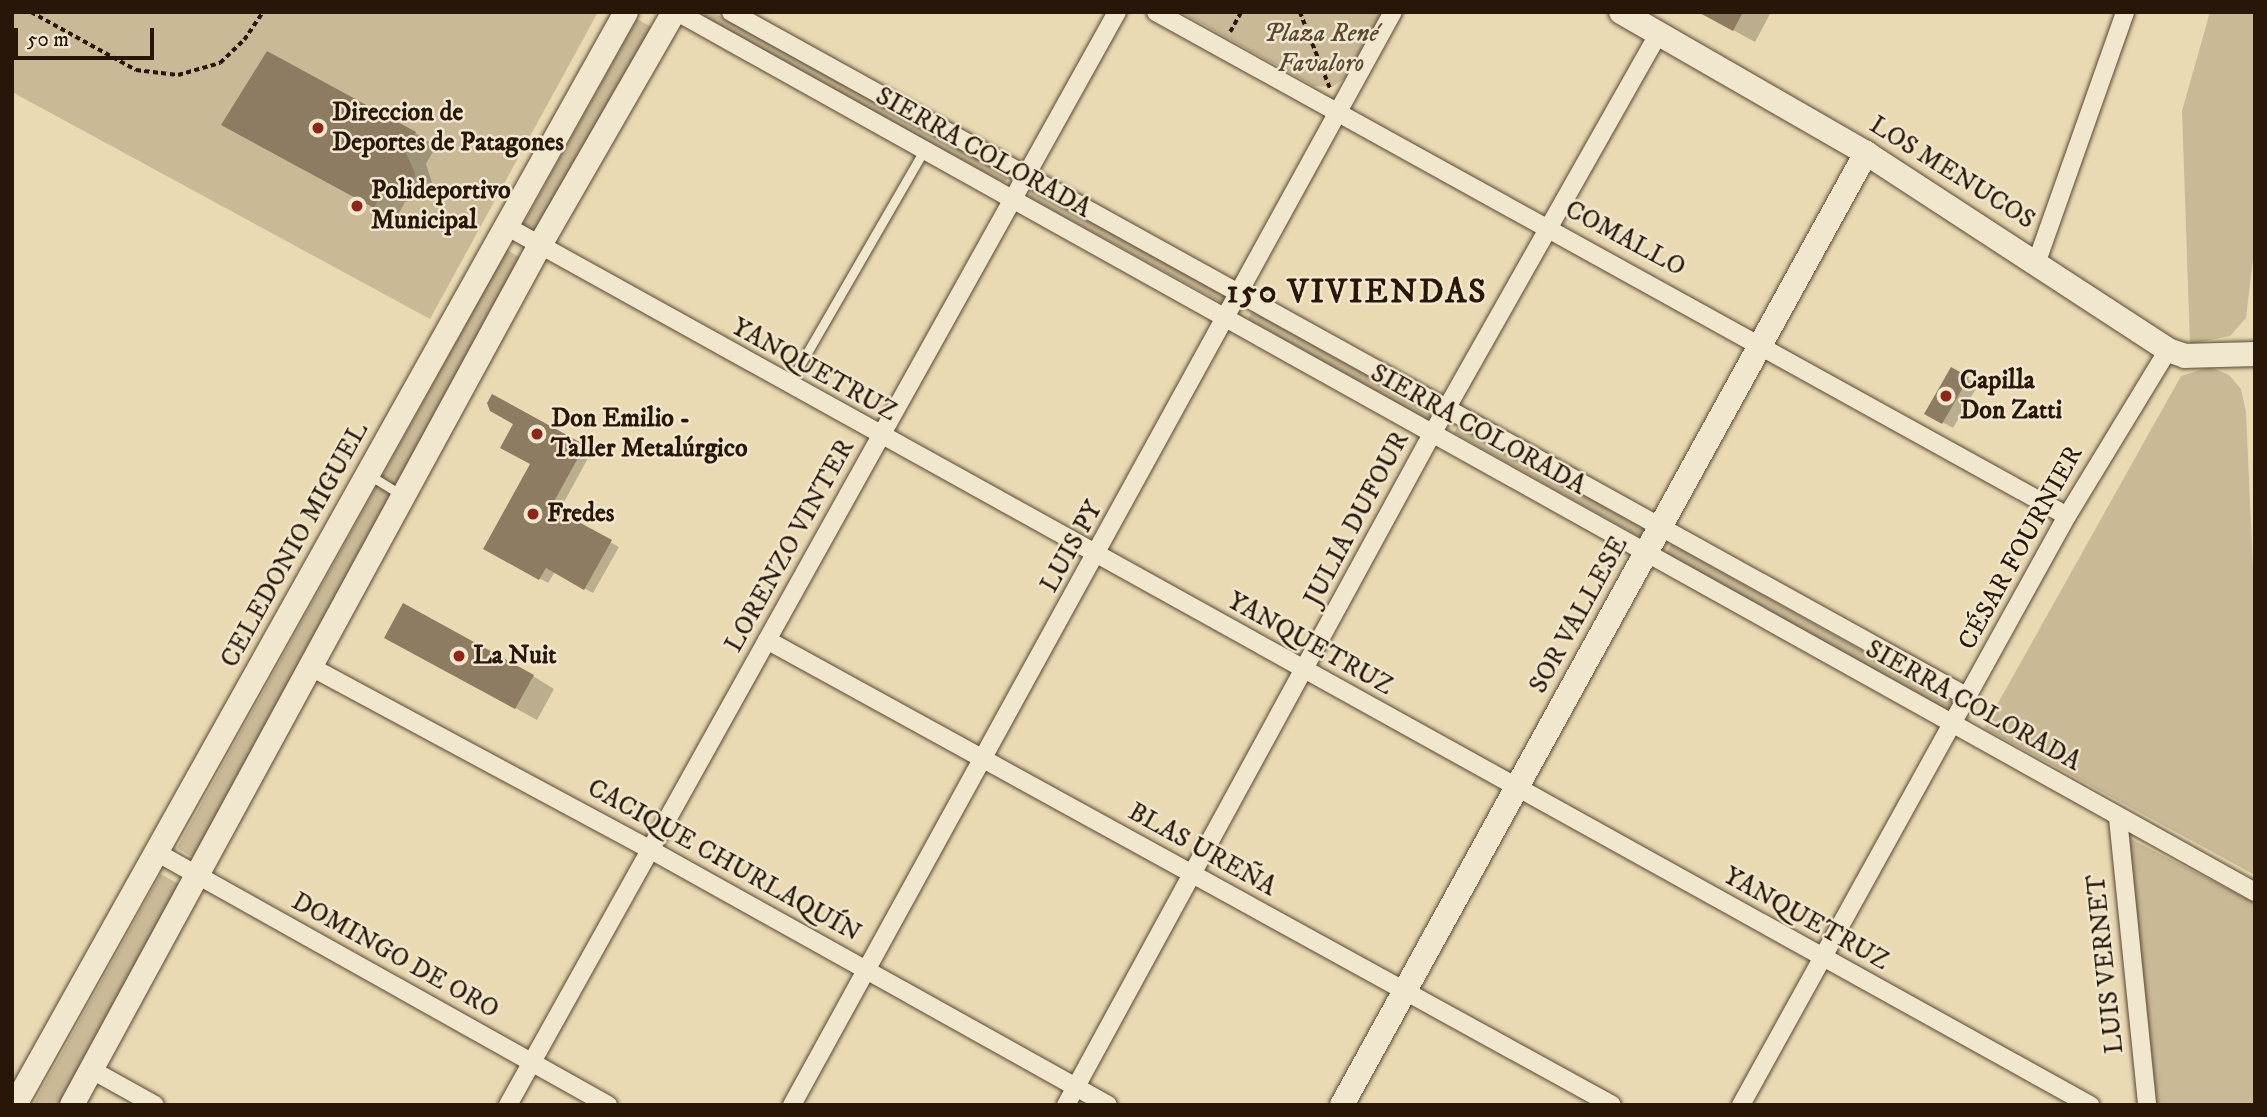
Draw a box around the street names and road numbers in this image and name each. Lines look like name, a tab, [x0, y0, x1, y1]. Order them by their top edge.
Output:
street label: SIERRA COLORADA	[870, 81, 1096, 225]
street label: LOS MENUCOS	[1864, 110, 2040, 236]
street label: COMALLO	[1560, 194, 1690, 284]
street label: YANQUETRUZ	[726, 312, 902, 428]
street label: SIERRA COLORADA	[1365, 358, 1591, 502]
street label: CELEDONIO MIGUEL	[215, 417, 375, 673]
street label: JULIA DUFOUR	[1298, 426, 1416, 612]
street label: LORENZO VINTER	[719, 434, 861, 658]
street label: CÉSAR FOURNIER	[1952, 441, 2090, 655]
street label: LUIS PY	[1034, 496, 1110, 598]
street label: SOR VALLESE	[1523, 531, 1635, 699]
street label: YANQUETRUZ	[1222, 586, 1398, 702]
street label: SIERRA COLORADA	[1860, 634, 2086, 778]
street label: CACIQUE CHURLAQUÍN	[582, 773, 866, 949]
street label: BLAS UREÑA	[1123, 797, 1281, 903]
street label: YANQUETRUZ	[1718, 861, 1894, 977]
street label: LUIS VERNET	[2081, 873, 2131, 1055]
street label: DOMINGO DE ORO	[286, 886, 504, 1026]

